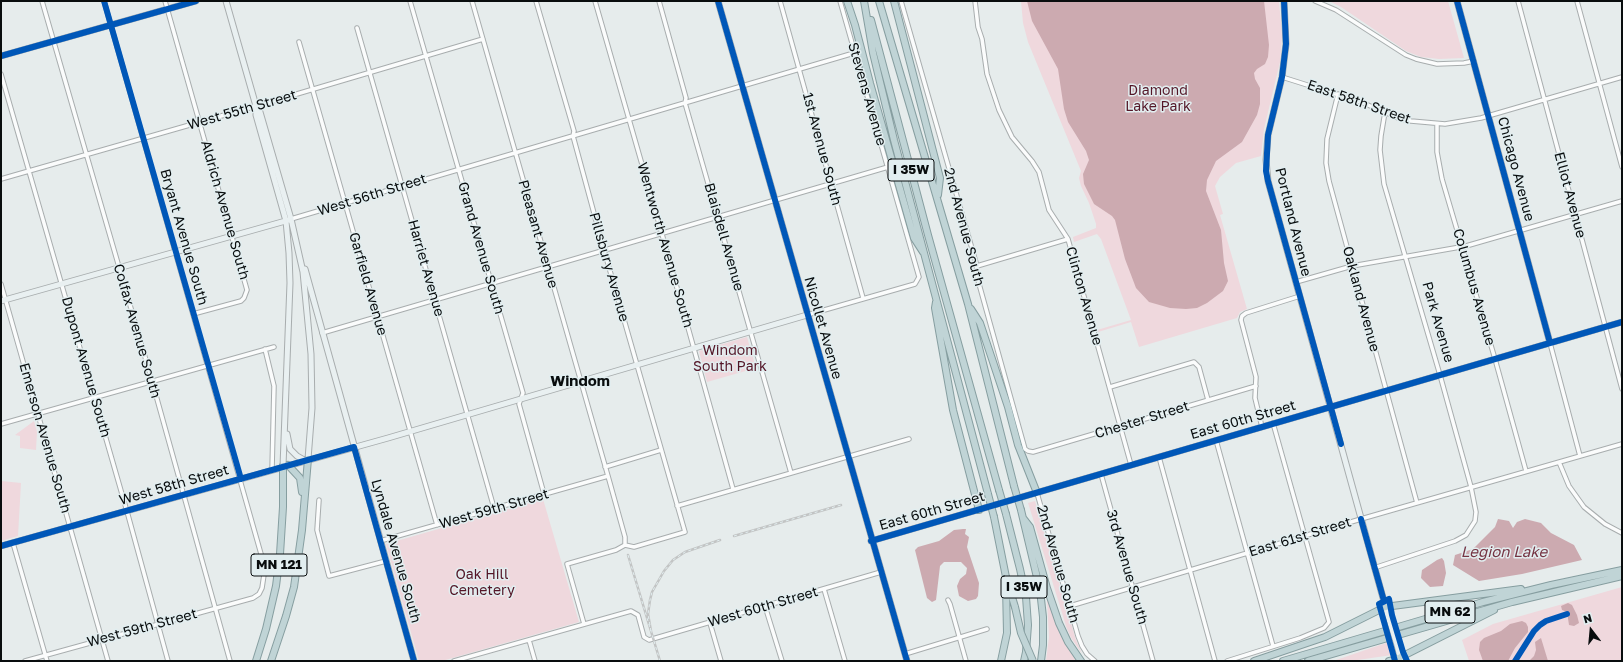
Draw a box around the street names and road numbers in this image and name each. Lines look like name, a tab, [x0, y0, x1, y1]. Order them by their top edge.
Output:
street label: Stevens Avenue	[844, 40, 890, 148]
street label: East 58th Street	[1305, 76, 1413, 128]
street label: West 55th Street	[185, 86, 299, 134]
street label: 1st Avenue South	[799, 91, 845, 207]
street label: Chicago Avenue	[1494, 115, 1538, 223]
street label: Aldrich Avenue South	[197, 138, 253, 282]
street label: Elliot Avenue	[1550, 150, 1590, 240]
road number: I 35W	[888, 159, 934, 181]
street label: Wentworth Avenue South	[633, 160, 697, 330]
street label: 2nd Avenue South	[940, 166, 988, 288]
street label: Portland Avenue	[1271, 166, 1315, 278]
street label: Bryant Avenue South	[156, 167, 212, 307]
street label: West 56th Street	[315, 170, 429, 220]
street label: Pleasant Avenue	[515, 178, 561, 290]
street label: Grand Avenue South	[454, 180, 508, 316]
street label: Blaisdell Avenue	[701, 181, 747, 293]
street label: Pillsbury Avenue	[585, 210, 633, 324]
street label: Harriet Avenue	[404, 218, 448, 318]
street label: Columbus Avenue	[1449, 227, 1499, 347]
street label: Garfield Avenue	[345, 231, 391, 337]
street label: Oakland Avenue	[1339, 244, 1383, 354]
street label: Clinton Avenue	[1062, 245, 1106, 347]
street label: Colfax Avenue South	[110, 262, 164, 400]
street label: Nicollet Avenue	[800, 275, 846, 381]
street label: Park Avenue	[1418, 280, 1458, 364]
street label: Dupont Avenue South	[58, 295, 114, 439]
street label: Emerson Avenue South	[16, 361, 74, 515]
street label: East 60th Street	[1188, 397, 1298, 443]
street label: Chester Street	[1093, 398, 1191, 442]
street label: West 58th Street	[117, 461, 231, 509]
street label: Lyndale Avenue South	[367, 477, 425, 625]
street label: West 59th Street	[437, 485, 551, 533]
street label: East 60th Street	[877, 488, 987, 534]
street label: 2nd Avenue South	[1033, 503, 1083, 625]
street label: 3rd Avenue South	[1103, 508, 1151, 626]
street label: East 61st Street	[1247, 513, 1353, 561]
road number: MN 121	[251, 554, 307, 576]
road number: I 35W	[1001, 576, 1047, 598]
street label: West 60th Street	[706, 583, 820, 631]
road number: MN 62	[1425, 601, 1475, 623]
street label: West 59th Street	[85, 605, 199, 651]

